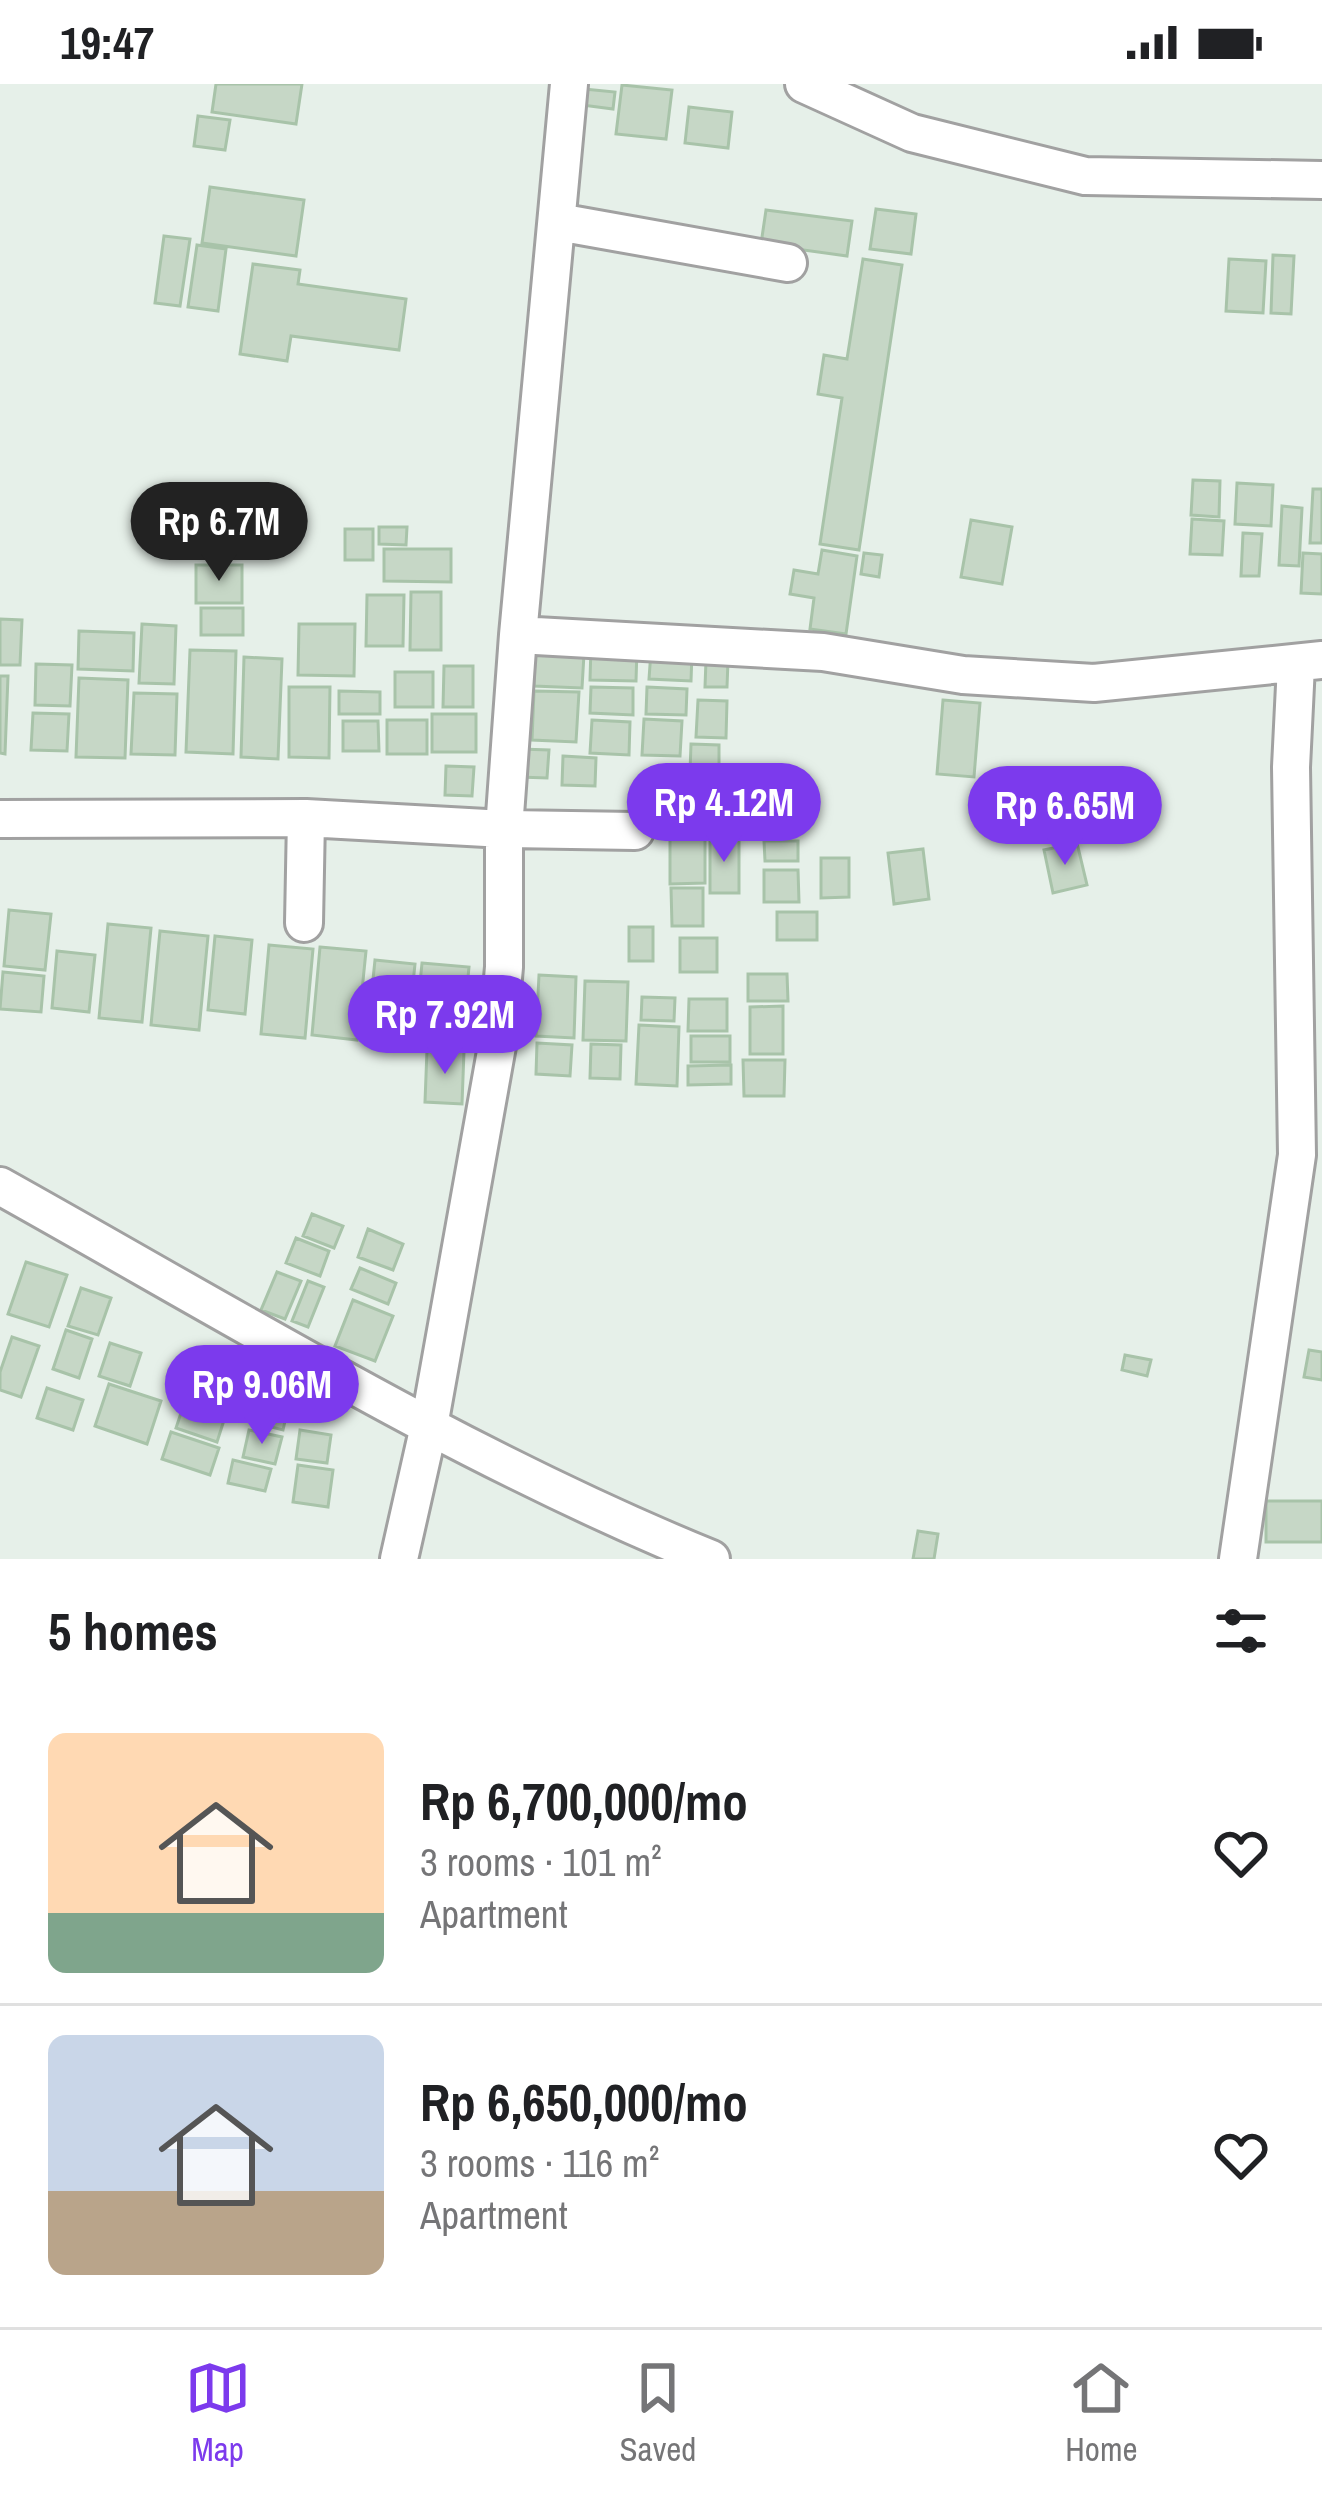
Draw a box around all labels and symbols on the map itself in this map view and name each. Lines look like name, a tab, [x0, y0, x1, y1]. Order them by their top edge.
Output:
pin: Rp 6.7M	[108, 482, 330, 584]
pin: Rp 4.12M	[600, 763, 848, 865]
pin: Rp 6.65M	[941, 766, 1189, 868]
pin: Rp 7.92M	[321, 975, 569, 1077]
pin: Rp 9.06M	[138, 1345, 386, 1447]

